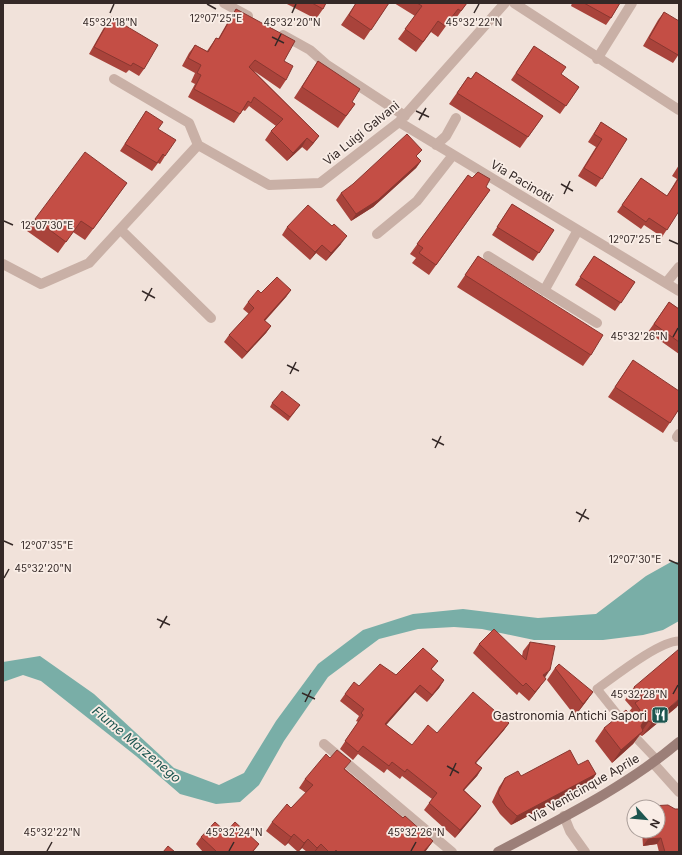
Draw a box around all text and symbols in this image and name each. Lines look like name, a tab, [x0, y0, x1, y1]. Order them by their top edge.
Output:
text: 12°07'25"E	[190, 12, 242, 24]
text: 45°32'18"N	[83, 16, 137, 28]
text: 45°32'20"N	[264, 16, 320, 28]
text: 45°32'22"N	[446, 16, 502, 28]
street label: Via Luigi Galvani	[320, 98, 402, 168]
street label: Via Pacinotti	[488, 156, 556, 206]
text: 12°07'30"E	[21, 219, 73, 231]
text: 12°07'25"E	[609, 233, 661, 245]
text: 45°32'26"N	[611, 330, 667, 342]
text: 12°07'35"E	[21, 539, 73, 551]
text: 12°07'30"E	[609, 553, 661, 565]
text: 45°32'20"N	[15, 562, 71, 574]
text: 45°32'28"N	[611, 688, 667, 700]
water label: Fiume Marzenego	[89, 702, 185, 786]
restaurant icon: Gastronomia Antichi Sapori	[650, 705, 670, 725]
place label: Gastronomia Antichi Sapori	[493, 708, 647, 723]
street label: Via Venticinque Aprile	[526, 750, 642, 826]
north arrow	[626, 799, 666, 839]
text: N	[647, 817, 663, 830]
text: 45°32'22"N	[24, 826, 80, 838]
text: 45°32'24"N	[206, 826, 262, 838]
text: 45°32'26"N	[388, 826, 444, 838]

